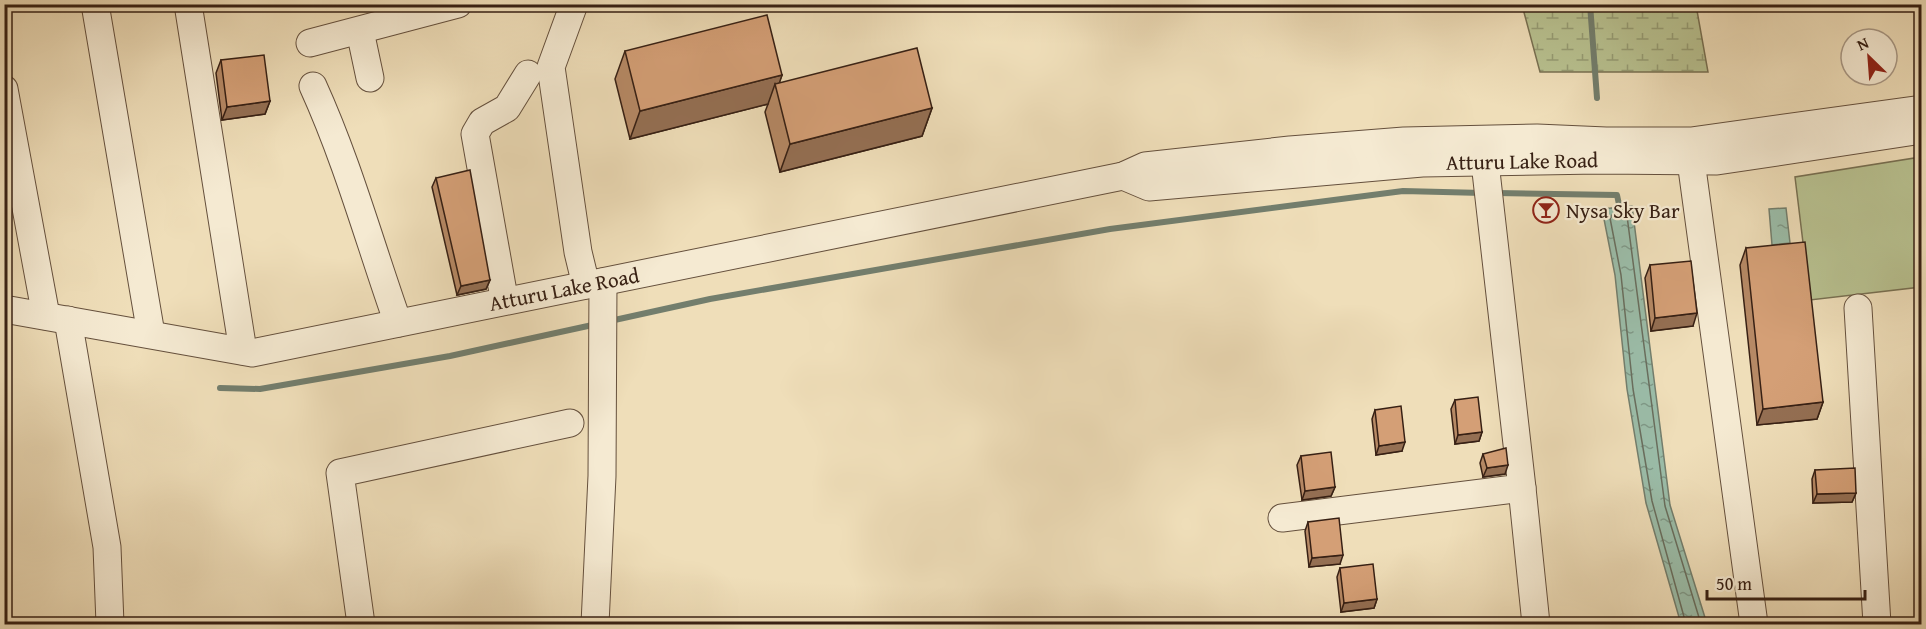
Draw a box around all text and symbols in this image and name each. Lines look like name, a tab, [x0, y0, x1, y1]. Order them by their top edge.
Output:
north arrow	[1839, 27, 1899, 87]
text: N	[1853, 30, 1873, 57]
street label: Atturu Lake Road	[1446, 144, 1599, 178]
bar icon: Nysa Sky Bar	[1531, 195, 1561, 225]
place label: Nysa Sky Bar	[1566, 195, 1680, 226]
street label: Atturu Lake Road	[486, 259, 643, 319]
scale bar	[1707, 563, 1864, 601]
text: 50 m	[1716, 570, 1752, 597]

